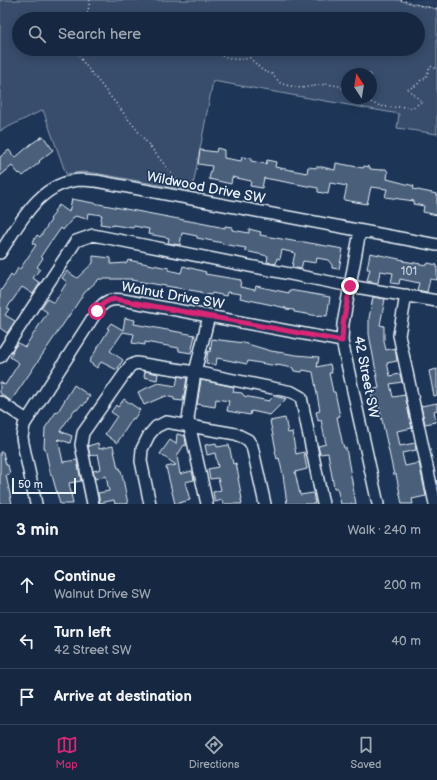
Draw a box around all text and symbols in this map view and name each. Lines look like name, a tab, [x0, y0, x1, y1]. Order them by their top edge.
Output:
search box	[12, 12, 425, 56]
icon: search	[26, 23, 48, 45]
text: Search here	[58, 25, 141, 44]
north arrow	[341, 68, 377, 104]
street label: Wildwood Drive SW	[145, 168, 267, 207]
house number: 101	[401, 264, 417, 279]
route end	[341, 277, 359, 295]
street label: Walnut Drive SW	[120, 278, 226, 313]
route start	[88, 302, 106, 320]
street label: 42 Street SW	[350, 335, 383, 420]
scale bar	[12, 476, 76, 495]
text: 50 m	[18, 478, 43, 491]
text: 3 min	[16, 520, 59, 540]
text: Walk · 240 m	[347, 522, 421, 538]
text: Continue	[54, 567, 116, 586]
icon: ahead	[16, 574, 38, 596]
text: 200 m	[384, 577, 421, 593]
text: Walnut Drive SW	[54, 586, 151, 602]
text: Turn left	[54, 623, 111, 642]
icon: left	[16, 630, 38, 652]
text: 40 m	[391, 633, 421, 649]
text: 42 Street SW	[54, 642, 132, 658]
icon: arrive	[16, 686, 38, 708]
text: Arrive at destination	[54, 687, 192, 706]
tab: Map	[56, 734, 78, 771]
tab: Directions	[189, 734, 239, 771]
tab: Saved	[351, 734, 381, 771]

